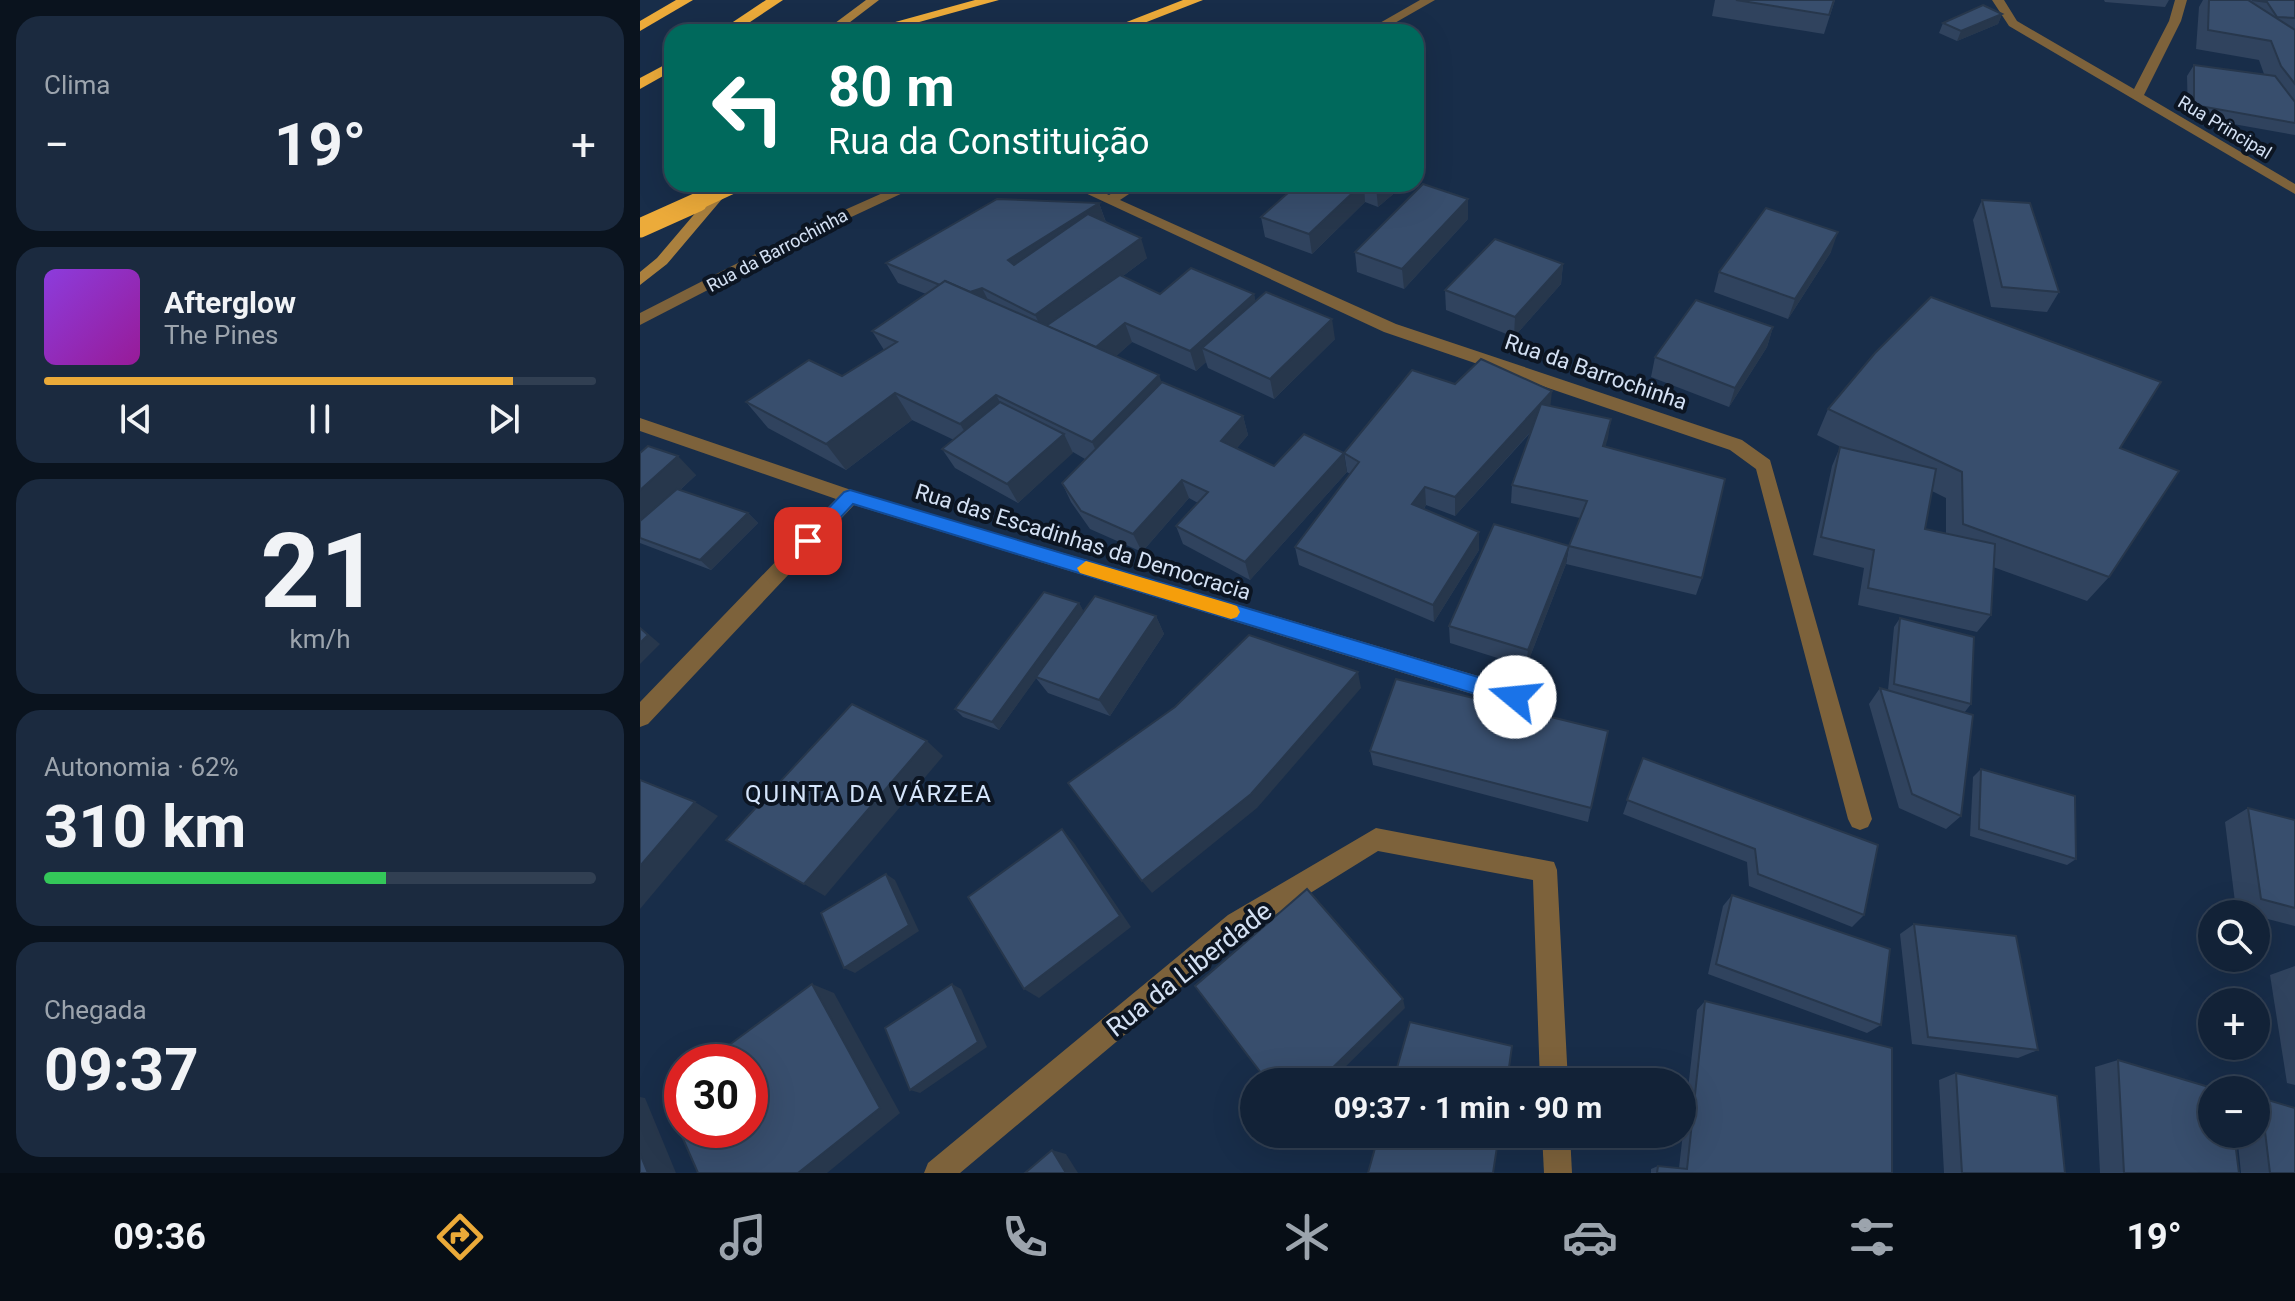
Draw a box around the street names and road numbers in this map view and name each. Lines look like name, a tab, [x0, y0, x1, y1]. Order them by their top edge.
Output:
street label: Rua Principal	[2175, 91, 2275, 163]
street label: Rua da Barrochinha	[703, 204, 851, 296]
street label: Rua da Barrochinha	[1502, 329, 1690, 415]
street label: Rua das Escadinhas da Democracia	[912, 479, 1254, 605]
street label: Rua da Liberdade	[1101, 895, 1277, 1043]

